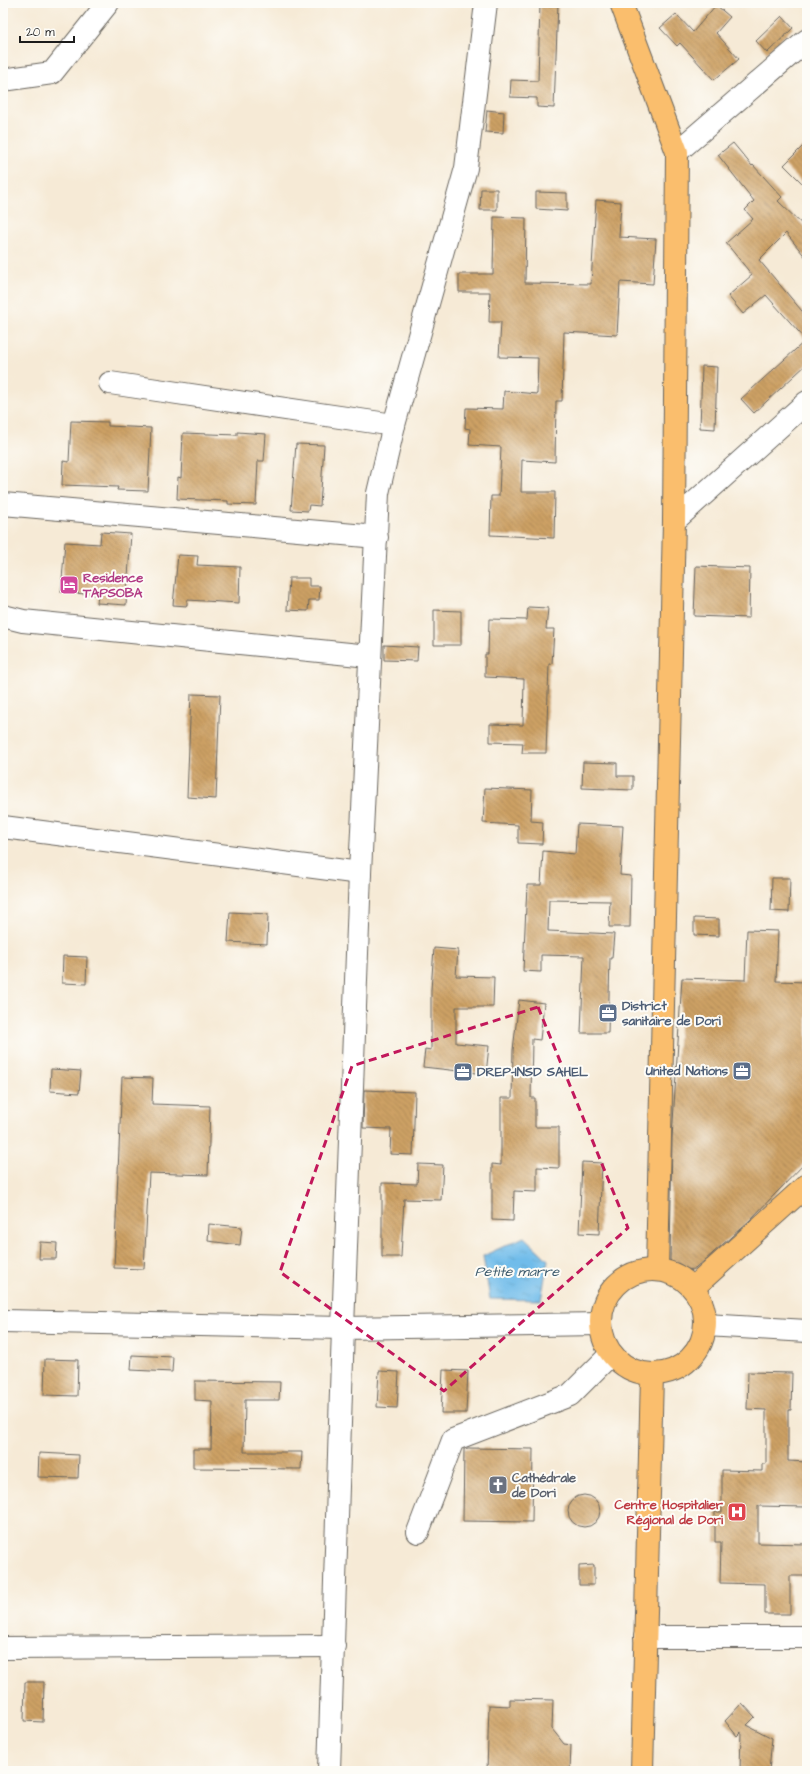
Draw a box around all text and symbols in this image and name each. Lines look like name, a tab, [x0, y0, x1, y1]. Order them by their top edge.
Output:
scale bar	[20, 18, 74, 44]
text: 20 m	[26, 24, 55, 41]
place label: Residence TAPSOBA	[82, 569, 143, 602]
hotel icon: Residence TAPSOBA	[58, 574, 80, 596]
place label: District sanitaire de Dori	[622, 997, 722, 1030]
office icon: District sanitaire de Dori	[597, 1002, 619, 1024]
office icon: United Nations	[731, 1060, 753, 1082]
office icon: DREP-INSD SAHEL	[452, 1061, 474, 1083]
place label: United Nations	[645, 1062, 728, 1080]
place label: DREP-INSD SAHEL	[477, 1063, 589, 1081]
water label: Petite marre	[475, 1262, 561, 1282]
place label: Cathédrale de Dori	[511, 1469, 576, 1502]
church icon: Cathédrale de Dori	[487, 1474, 509, 1496]
place label: Centre Hospitalier Régional de Dori	[615, 1496, 724, 1531]
hospital icon: Centre Hospitalier Régional de Dori	[726, 1501, 748, 1523]

